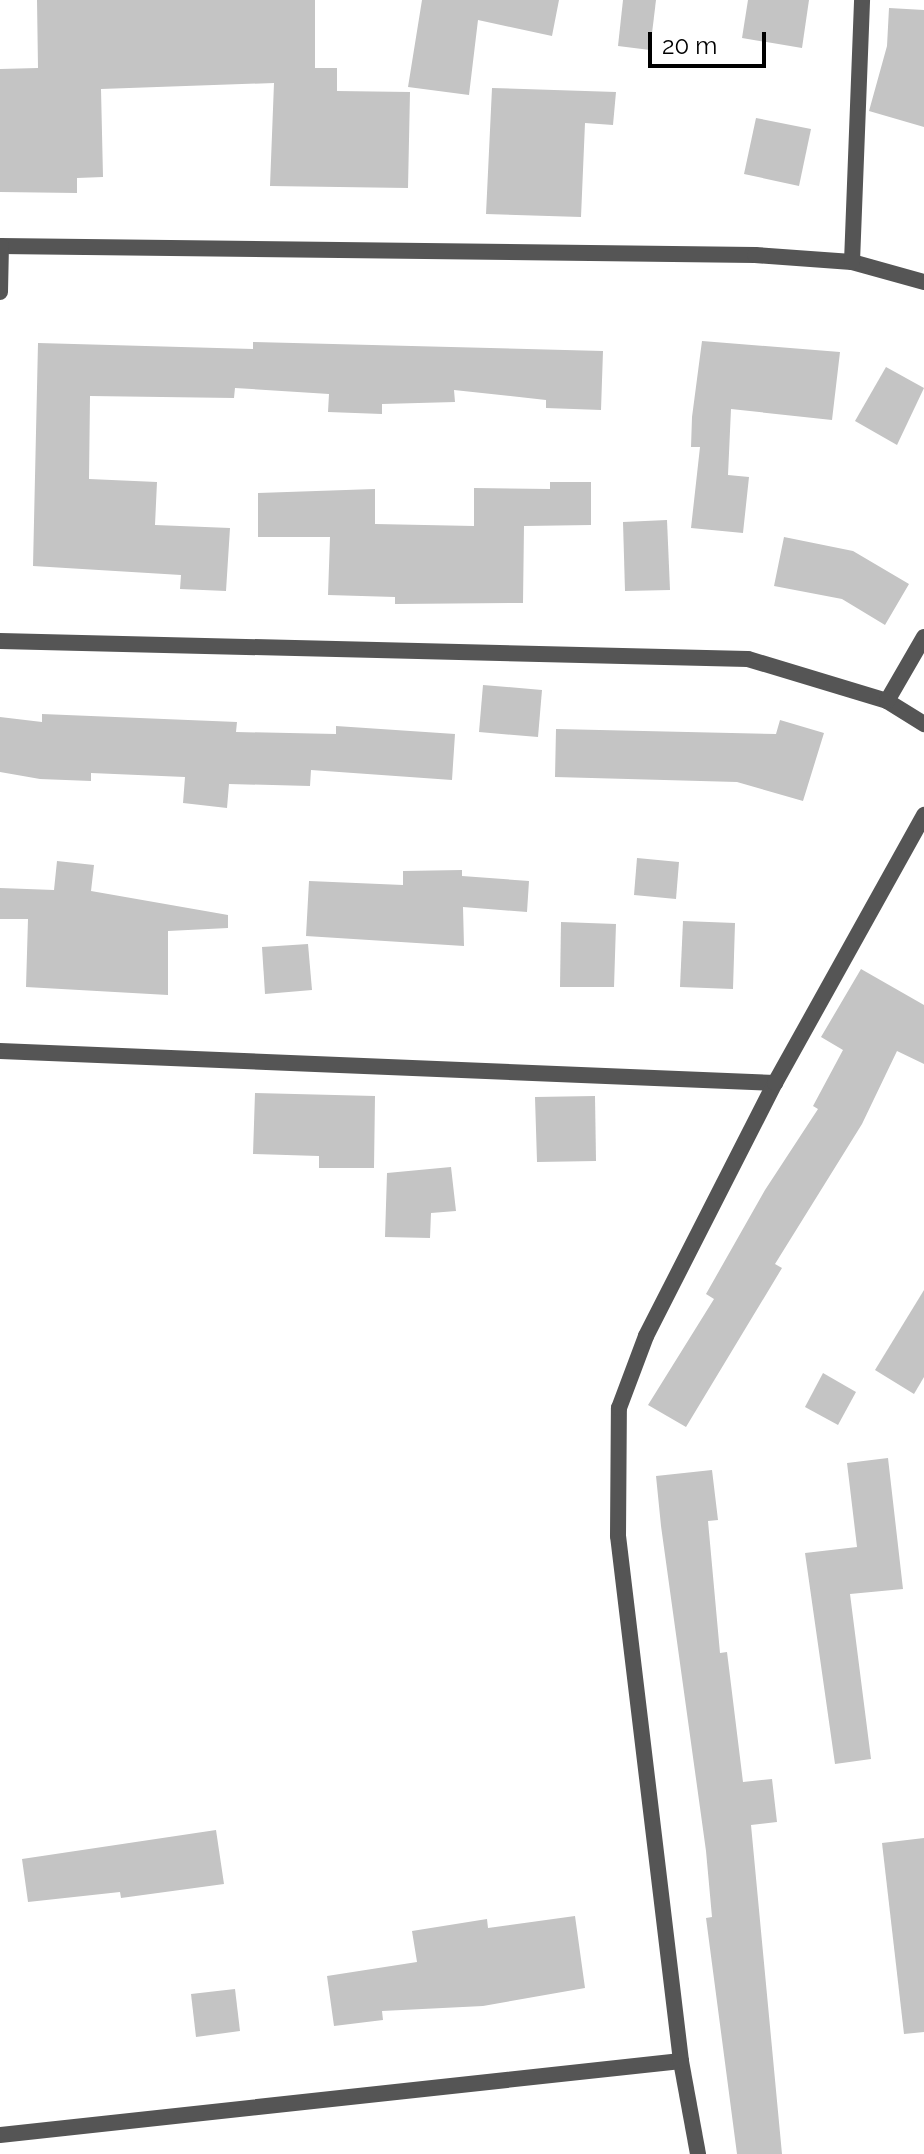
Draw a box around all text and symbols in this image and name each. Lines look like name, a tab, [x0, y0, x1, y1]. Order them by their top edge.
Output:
scale bar	[652, 16, 770, 66]
text: 20 m	[662, 31, 717, 60]

